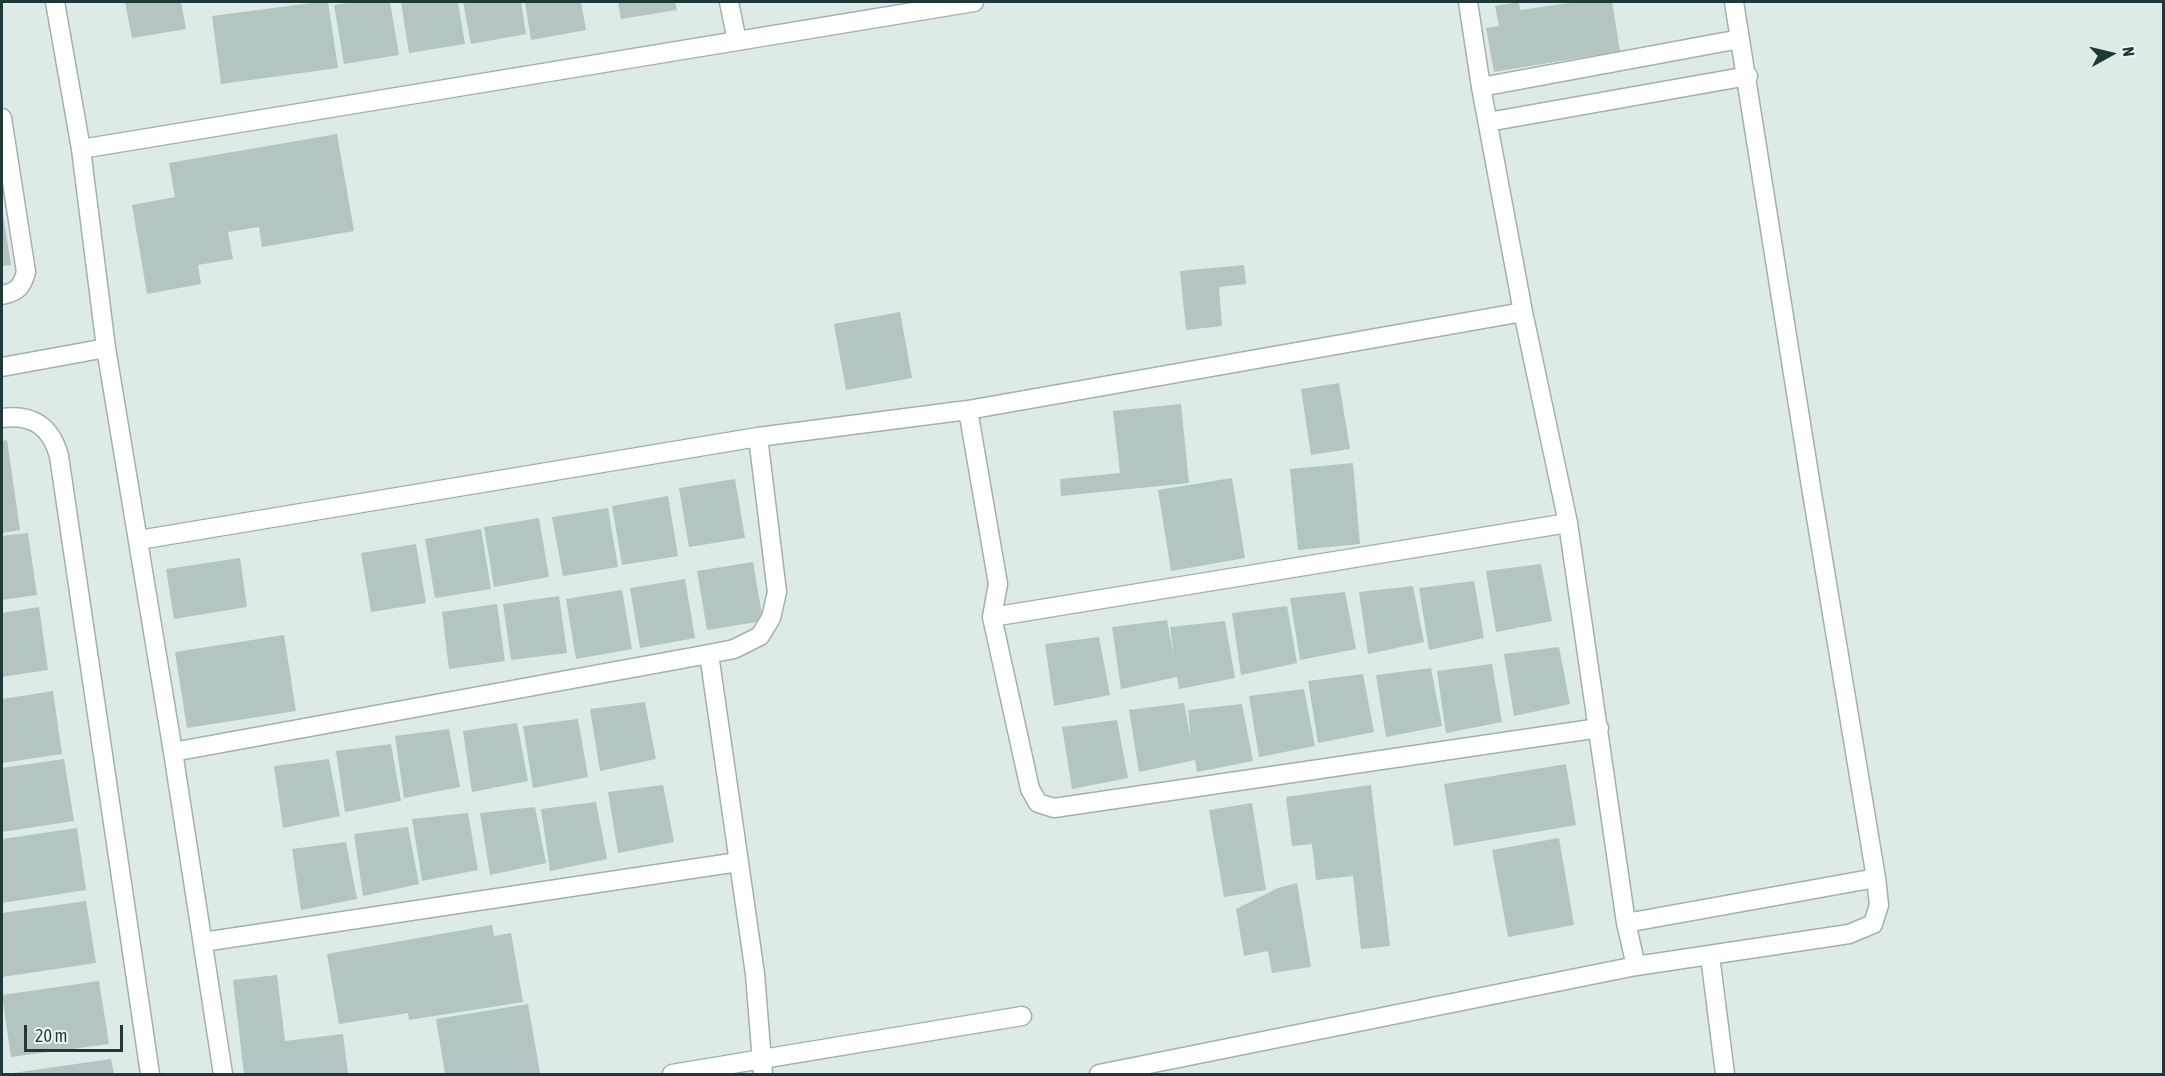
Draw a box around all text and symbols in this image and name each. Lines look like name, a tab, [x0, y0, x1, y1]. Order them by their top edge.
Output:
north arrow	[2081, 24, 2141, 84]
text: N	[2119, 46, 2138, 57]
scale bar	[27, 1013, 126, 1051]
text: 20 m	[35, 1025, 67, 1046]

